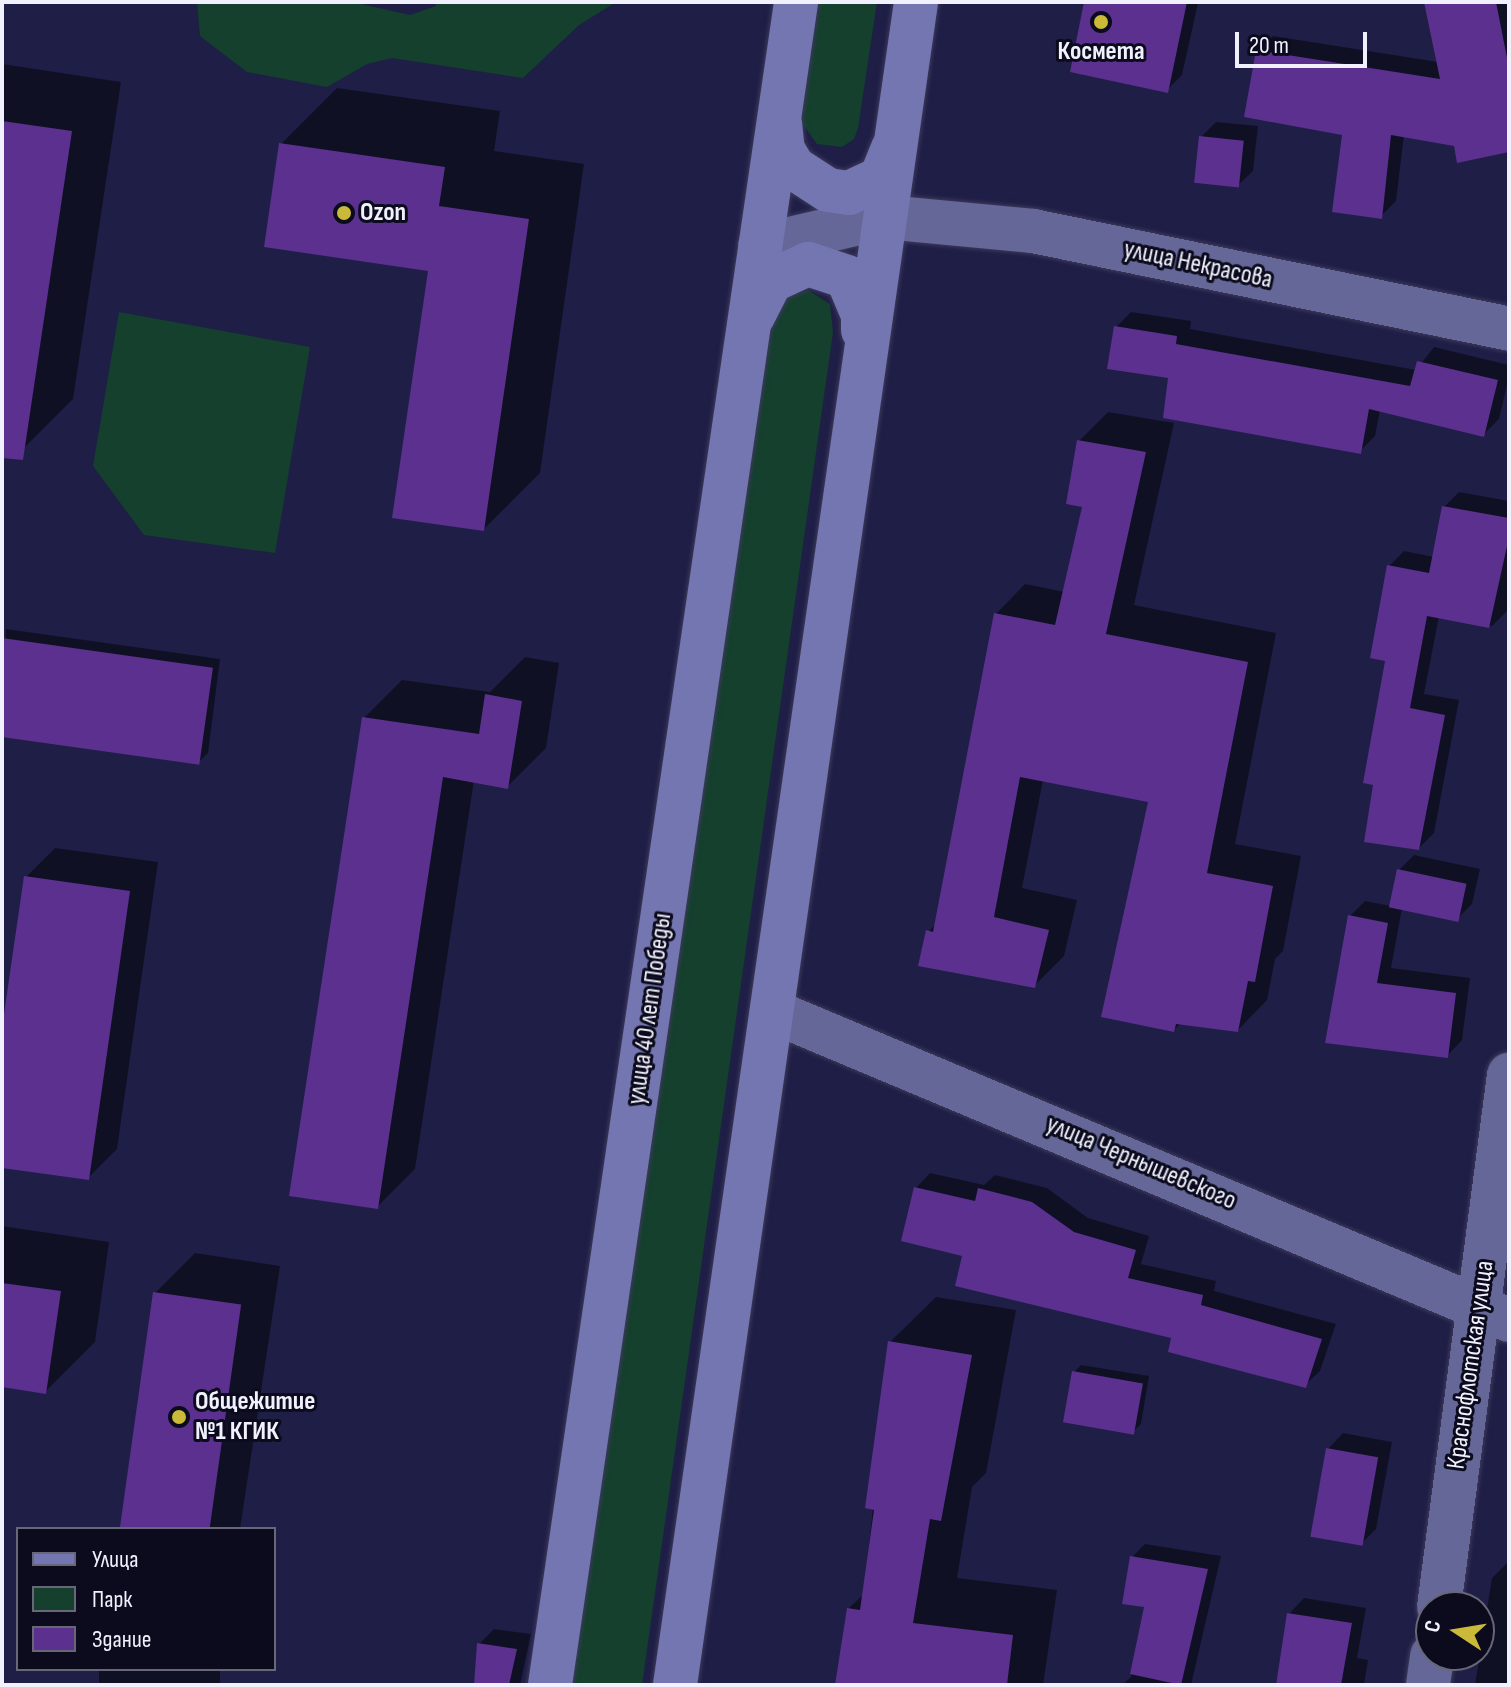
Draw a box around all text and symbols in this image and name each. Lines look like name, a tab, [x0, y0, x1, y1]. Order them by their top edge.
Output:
marker: Космета	[1090, 11, 1112, 33]
scale bar	[1239, 16, 1371, 66]
text: 20 m	[1249, 31, 1289, 60]
place label: Космета	[1057, 36, 1145, 68]
place label: Ozon	[360, 197, 406, 229]
marker: Ozon	[335, 204, 353, 222]
street label: улица Некрасова	[1121, 234, 1275, 296]
street label: улица 40 лет Победы	[621, 911, 679, 1107]
street label: улица Чернышевского	[1041, 1109, 1241, 1217]
street label: Краснофлотская улица	[1441, 1259, 1501, 1471]
place label: Общежитие №1 КГИК	[195, 1386, 315, 1448]
marker: Общежитие №1 КГИК	[170, 1408, 188, 1426]
legend	[16, 1527, 276, 1671]
text: Улица	[92, 1545, 138, 1574]
text: Парк	[92, 1585, 132, 1614]
north arrow	[1415, 1591, 1495, 1671]
text: С	[1419, 1618, 1447, 1635]
text: Здание	[92, 1625, 151, 1654]

